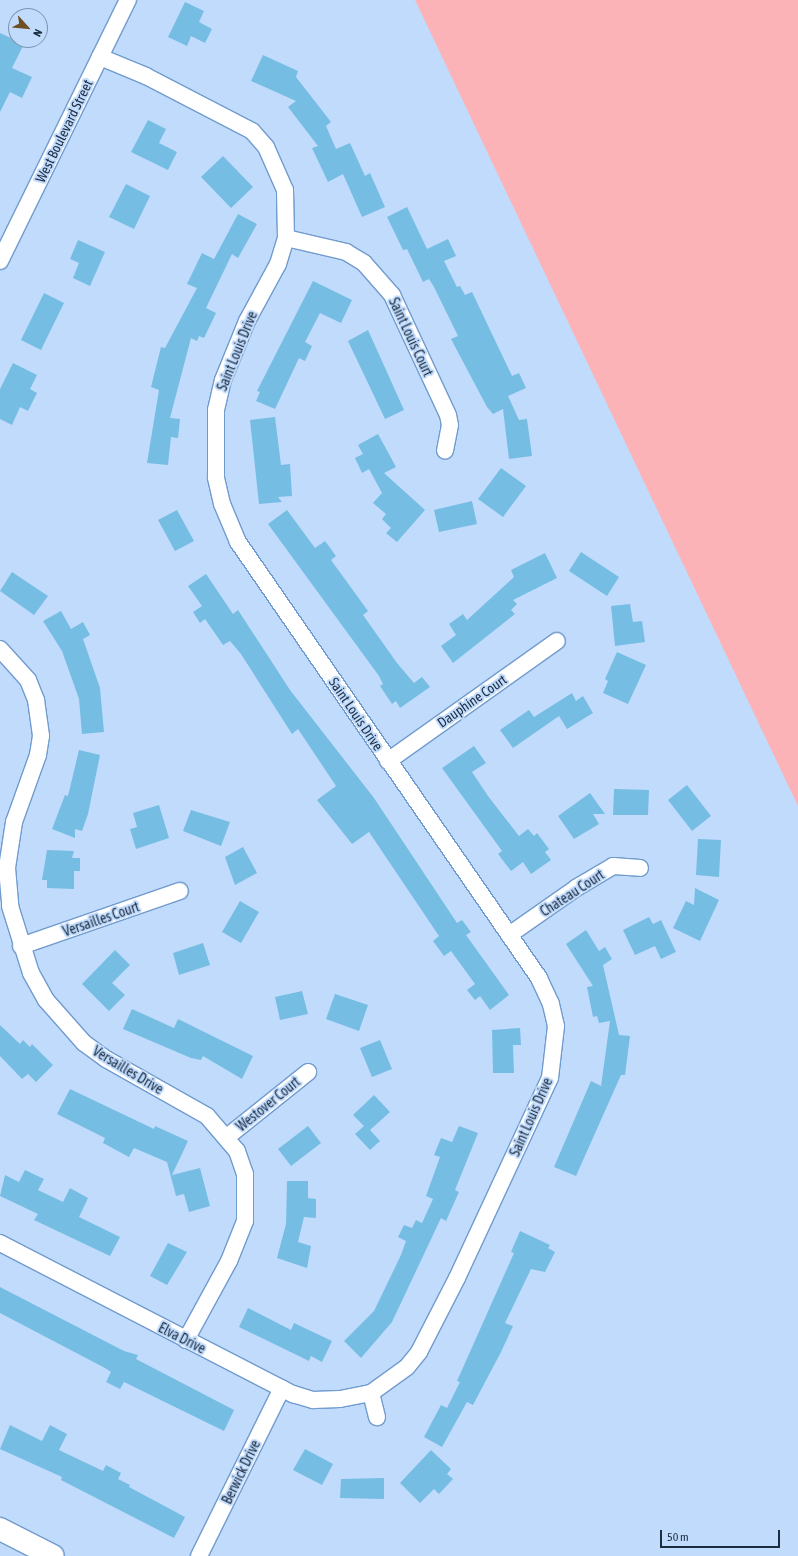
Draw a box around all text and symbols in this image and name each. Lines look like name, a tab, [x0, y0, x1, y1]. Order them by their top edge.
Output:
north arrow	[8, 8, 48, 48]
text: N	[31, 27, 45, 39]
street label: West Boulevard Street	[32, 77, 96, 185]
street label: Saint Louis Court	[385, 295, 437, 379]
street label: Saint Louis Drive	[213, 309, 261, 393]
street label: Dauphine Court	[434, 671, 510, 731]
street label: Saint Louis Drive	[325, 674, 387, 754]
street label: Chateau Court	[537, 866, 607, 920]
street label: Versailles Court	[61, 898, 141, 940]
street label: Versailles Drive	[90, 1042, 166, 1098]
street label: Westover Court	[233, 1073, 303, 1135]
street label: Saint Louis Drive	[506, 1075, 556, 1159]
street label: Elva Drive	[156, 1319, 208, 1357]
street label: Berwick Drive	[218, 1437, 264, 1507]
scale bar	[662, 1522, 782, 1548]
text: 50 m	[667, 1530, 689, 1544]

